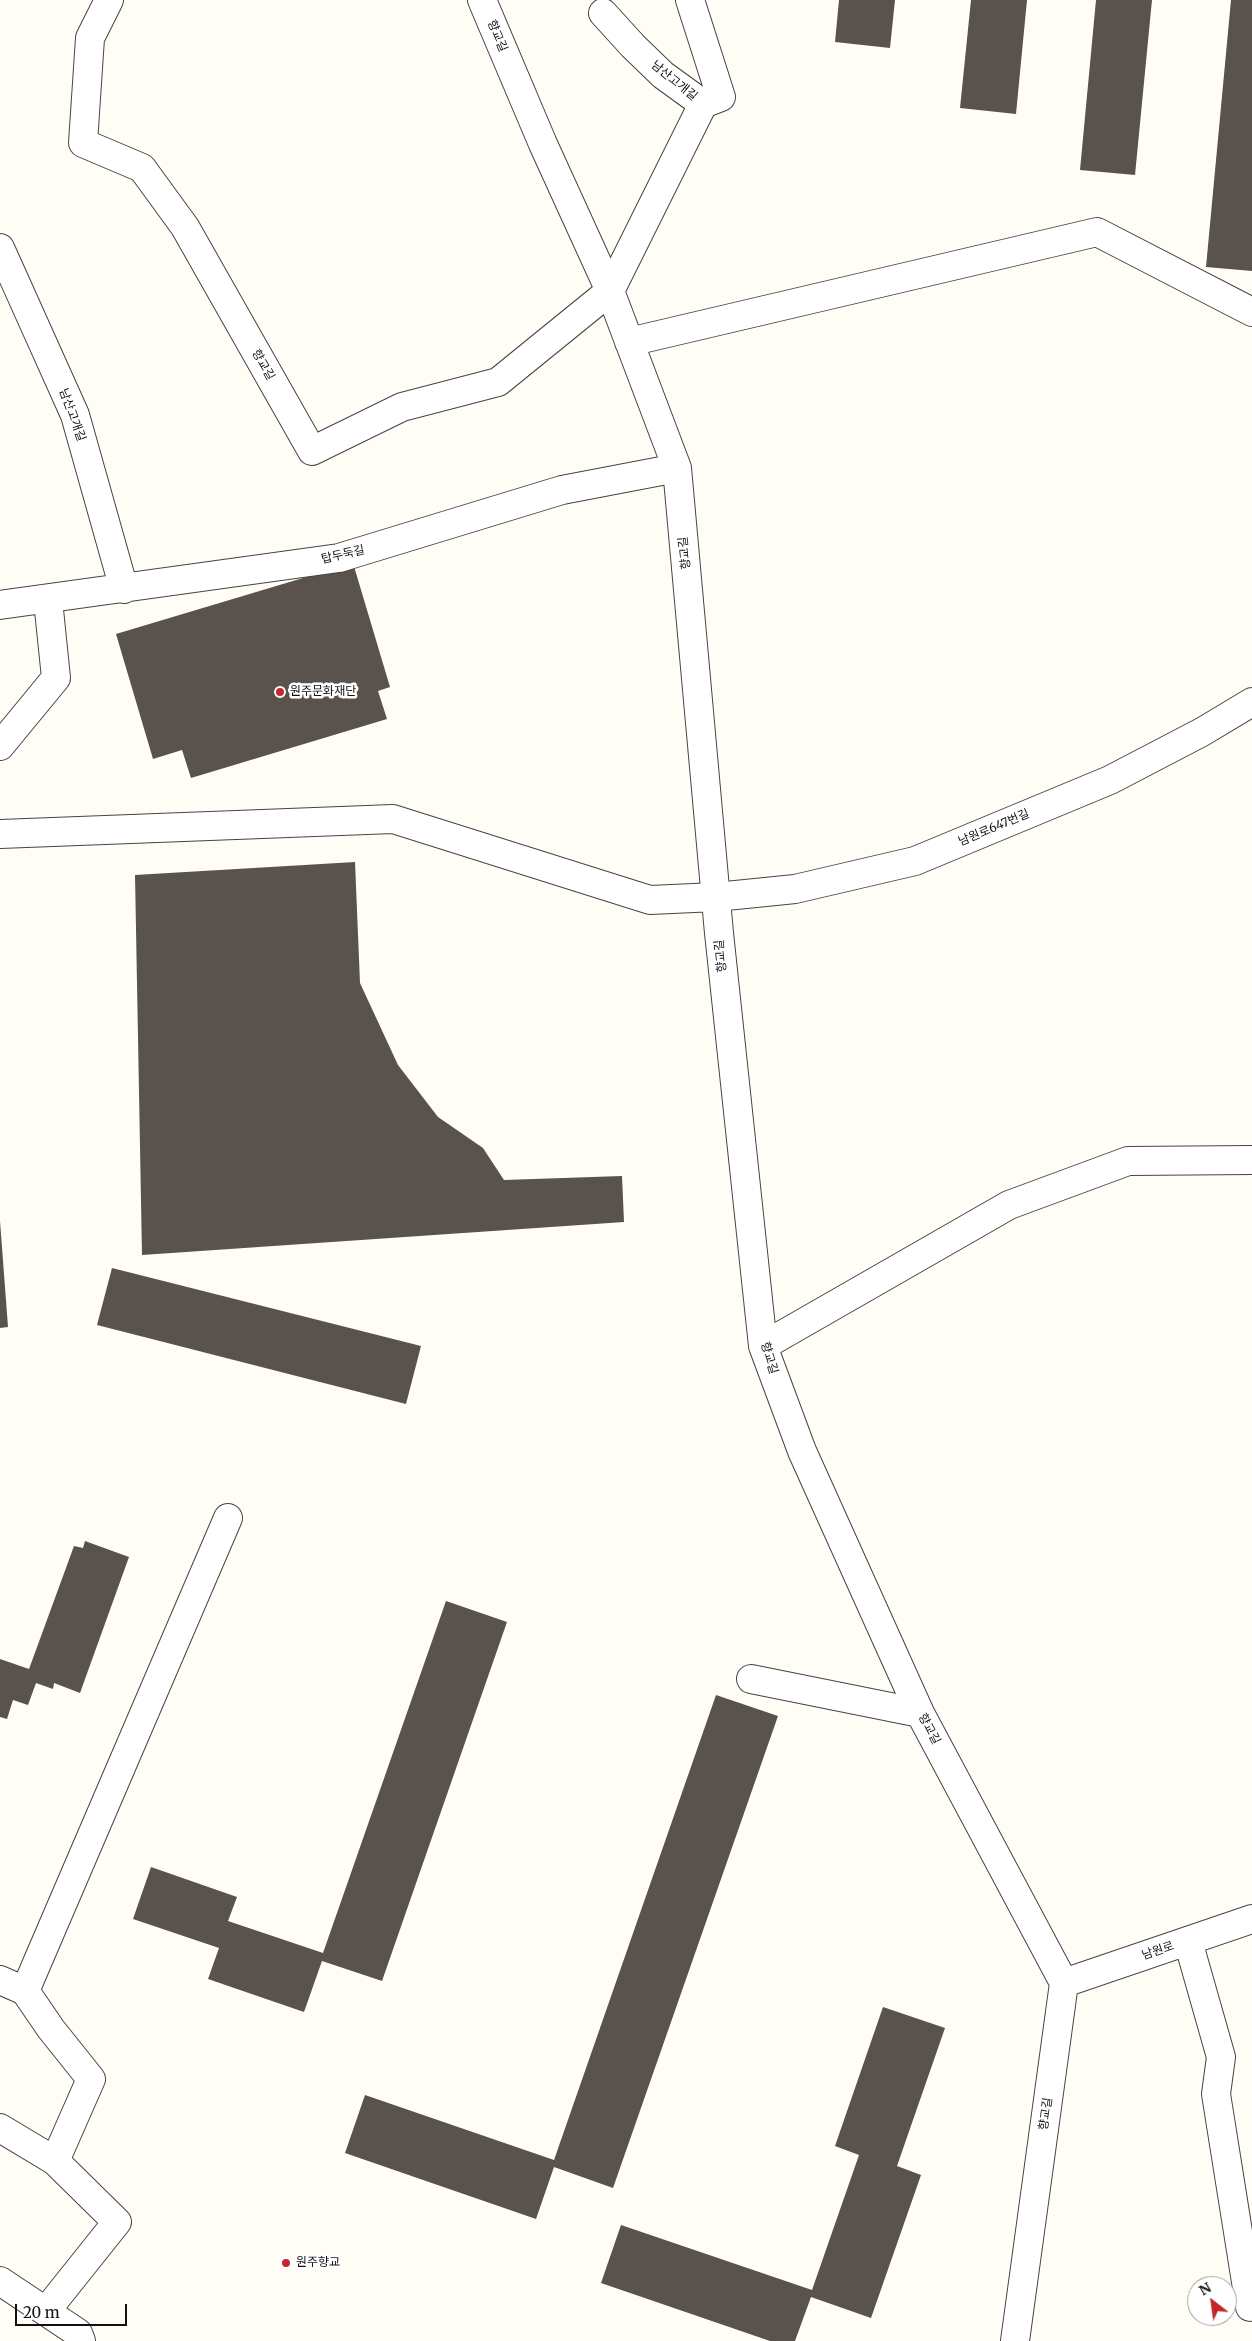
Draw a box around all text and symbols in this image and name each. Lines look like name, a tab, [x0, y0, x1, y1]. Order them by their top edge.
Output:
street label: 향교길	[484, 18, 510, 54]
street label: 남산고개길	[648, 58, 700, 104]
street label: 향교길	[248, 347, 278, 383]
street label: 남산고개길	[56, 387, 88, 443]
street label: 향교길	[676, 536, 694, 570]
street label: 탑두둑길	[320, 543, 366, 567]
place label: 원주문화재단	[290, 685, 356, 699]
marker: 원주문화재단	[274, 686, 286, 698]
street label: 남원로647번길	[956, 807, 1032, 849]
street label: 향교길	[712, 939, 730, 973]
street label: 향교길	[757, 1340, 781, 1376]
street label: 향교길	[915, 1711, 943, 1747]
street label: 남원로	[1140, 1939, 1176, 1963]
street label: 향교길	[1037, 2097, 1055, 2131]
place label: 원주향교	[296, 2256, 340, 2270]
marker: 원주향교	[280, 2257, 292, 2269]
north arrow	[1187, 2276, 1237, 2326]
text: N	[1196, 2278, 1214, 2299]
scale bar	[18, 2294, 130, 2326]
text: 20 m	[23, 2303, 60, 2322]

